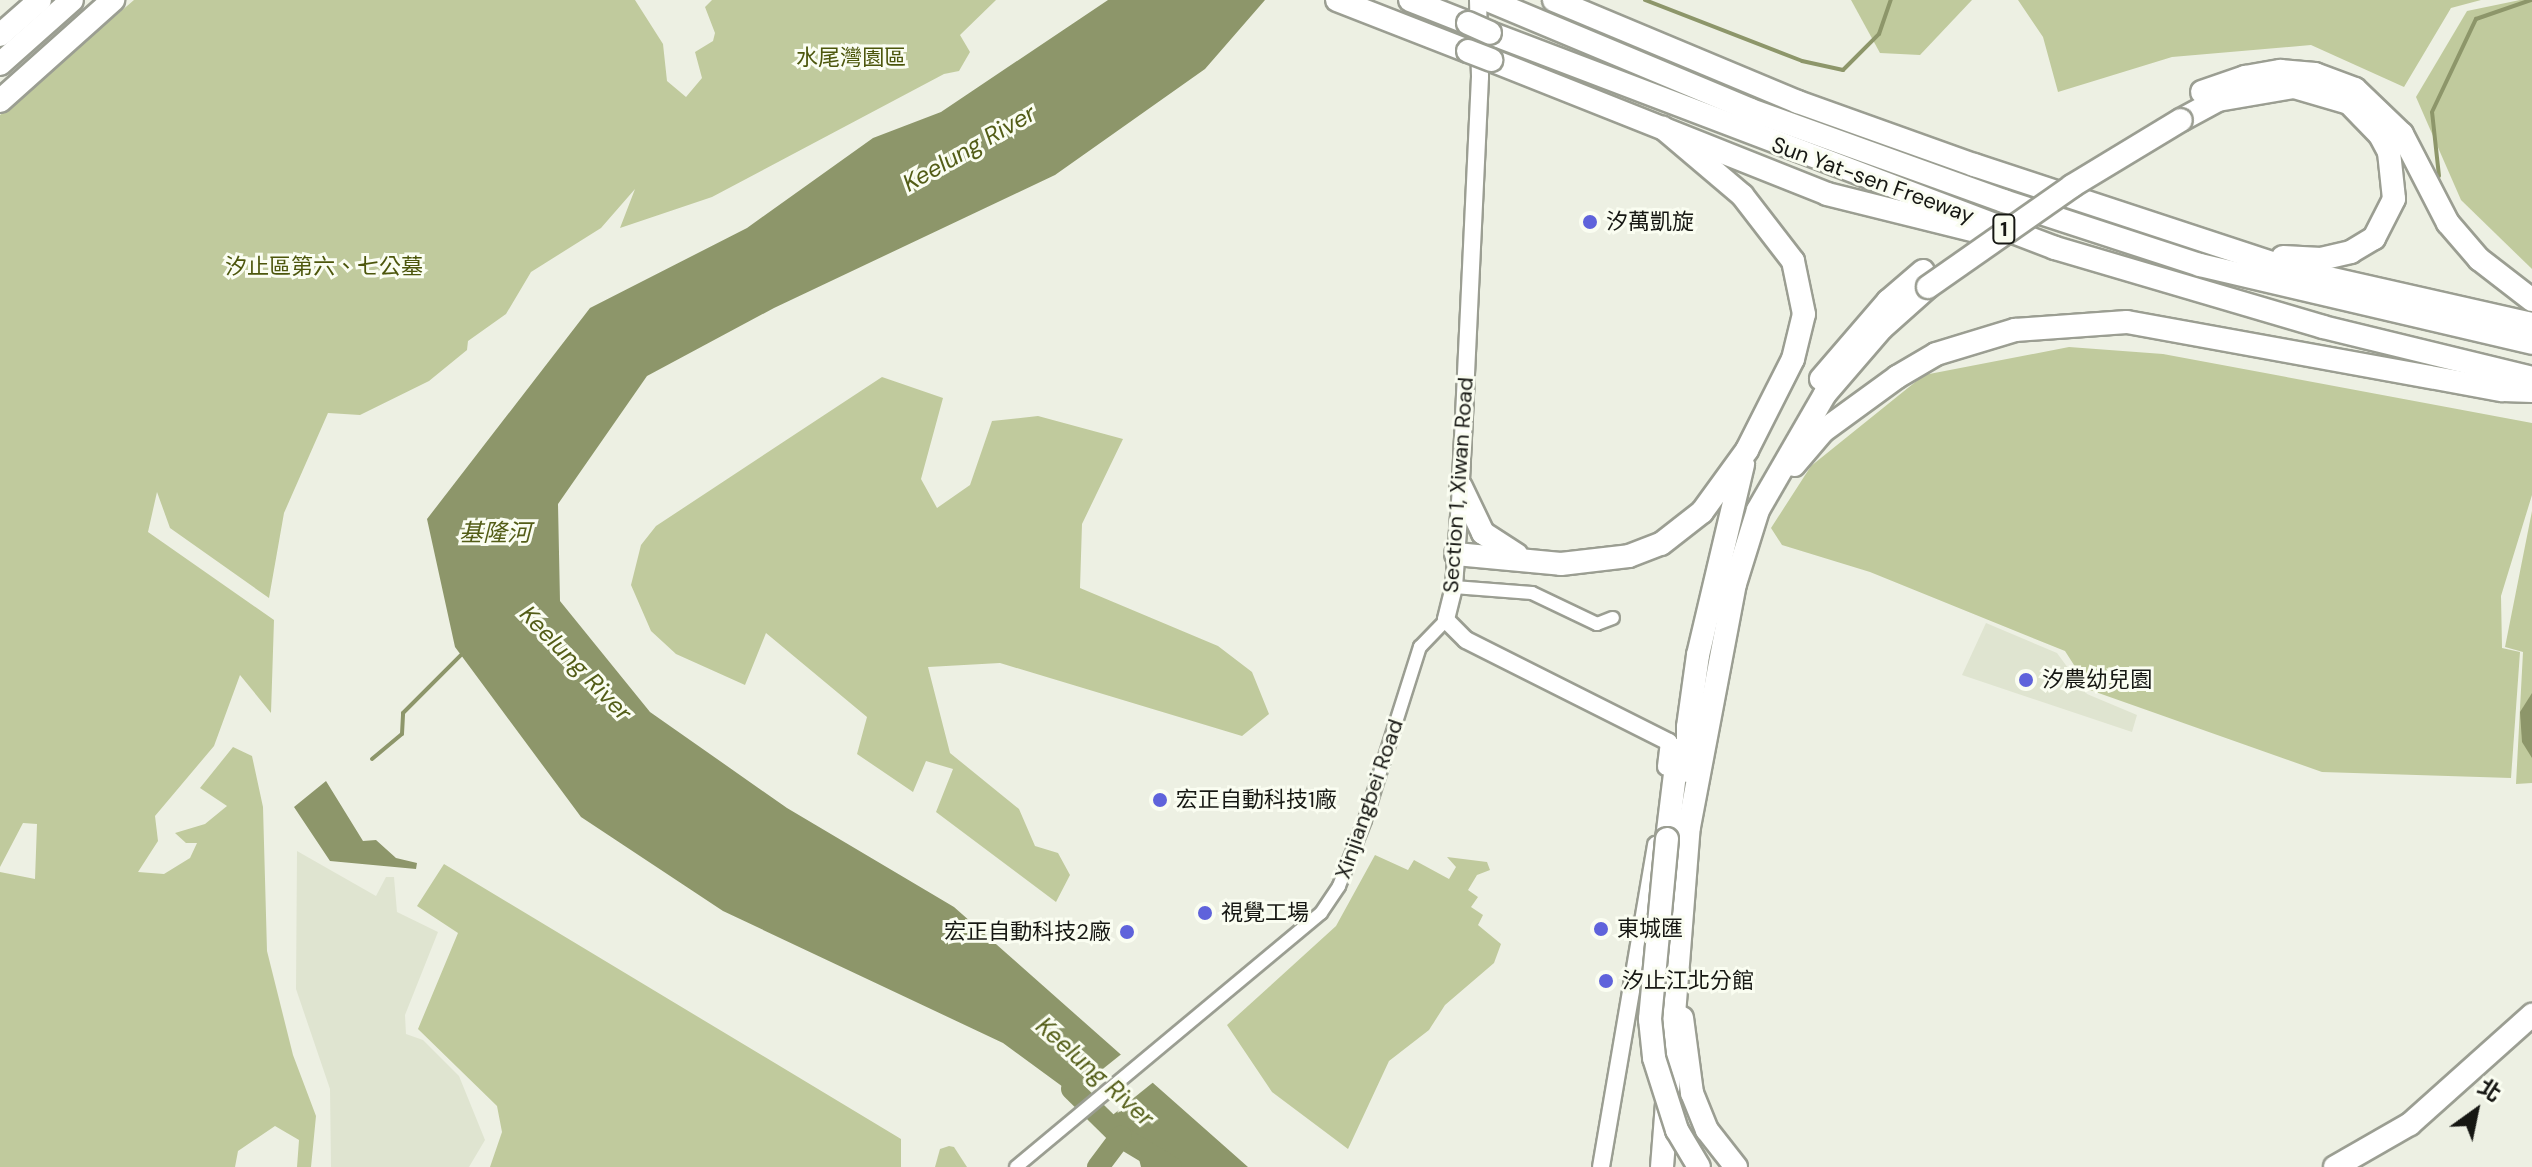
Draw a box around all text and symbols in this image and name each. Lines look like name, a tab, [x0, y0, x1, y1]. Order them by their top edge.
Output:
park label: 水尾灣園區	[796, 45, 906, 71]
water label: Keelung River	[897, 98, 1041, 198]
street label: Sun Yat-sen Freeway	[1768, 131, 1978, 229]
place label: 汐萬凱旋	[1606, 209, 1694, 235]
marker: 汐萬凱旋	[1581, 213, 1599, 231]
road number: 1	[1992, 213, 2016, 245]
park label: 汐止區第六、七公墓	[225, 254, 423, 280]
street label: Section 1, Xiwan Road	[1437, 376, 1479, 594]
water label: 基隆河	[459, 519, 531, 547]
water label: Keelung River	[514, 600, 638, 726]
place label: 汐農幼兒園	[2042, 667, 2152, 693]
marker: 汐農幼兒園	[2017, 671, 2035, 689]
street label: Xinjiangbei Road	[1329, 716, 1409, 882]
place label: 宏正自動科技1廠	[1176, 787, 1337, 813]
marker: 宏正自動科技1廠	[1151, 791, 1169, 809]
place label: 視覺工場	[1221, 900, 1309, 926]
marker: 視覺工場	[1196, 904, 1214, 922]
place label: 東城匯	[1617, 916, 1683, 942]
place label: 宏正自動科技2廠	[944, 919, 1111, 945]
marker: 東城匯	[1592, 920, 1610, 938]
marker: 宏正自動科技2廠	[1118, 923, 1136, 941]
place label: 汐止江北分館	[1622, 968, 1754, 994]
marker: 汐止江北分館	[1597, 972, 1615, 990]
water label: Keelung River	[1030, 1012, 1160, 1132]
north arrow	[2436, 1071, 2516, 1151]
text: 北	[2472, 1072, 2506, 1109]

